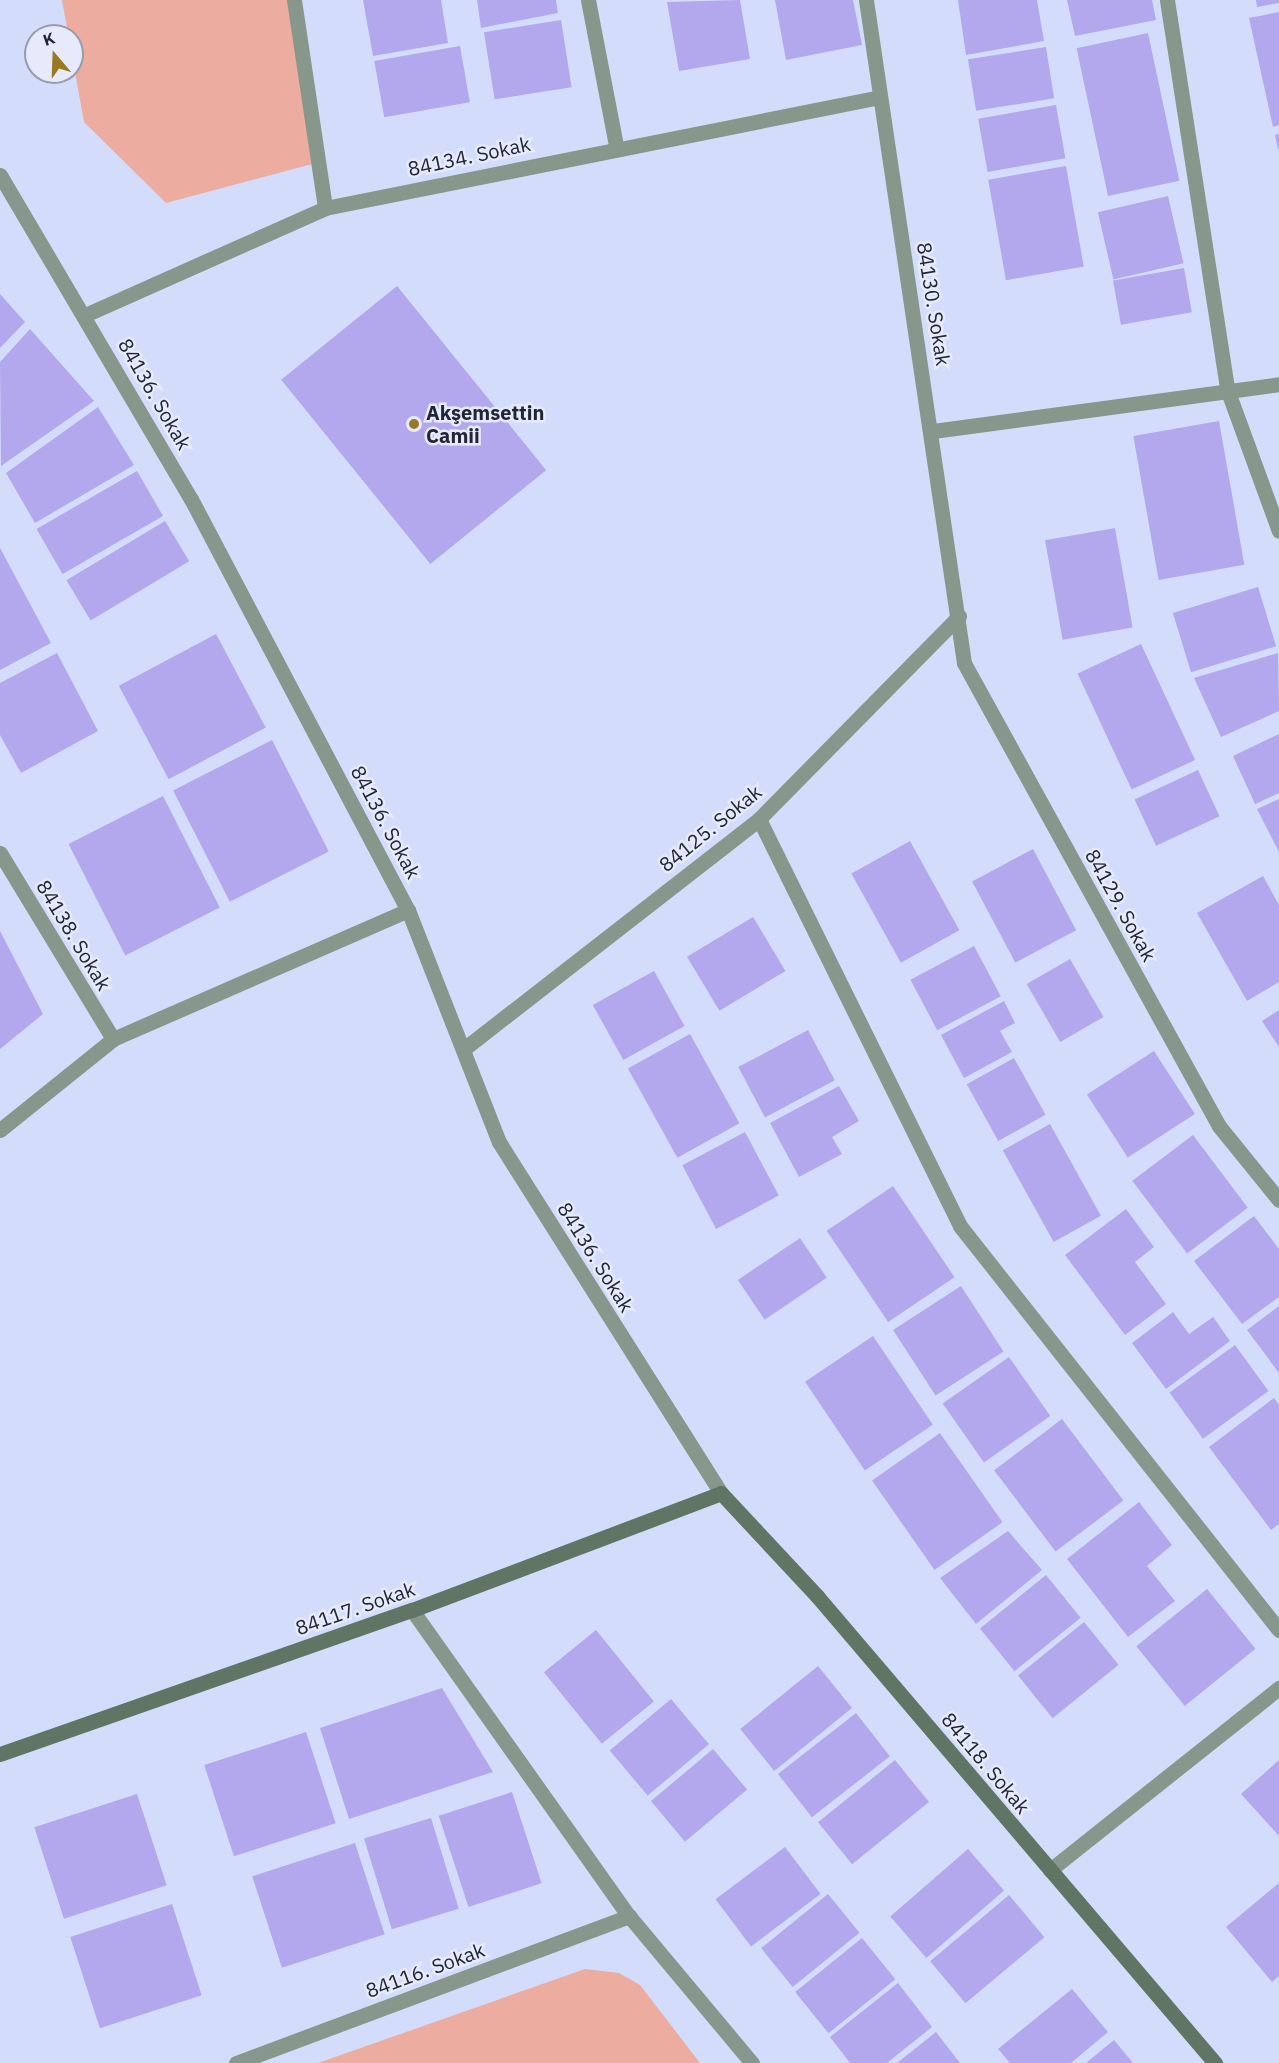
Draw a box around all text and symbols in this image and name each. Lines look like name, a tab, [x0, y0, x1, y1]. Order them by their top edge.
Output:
north arrow	[24, 24, 84, 84]
text: K	[40, 28, 57, 50]
street label: 84134. Sokak	[406, 131, 532, 181]
street label: 84130. Sokak	[912, 241, 956, 367]
street label: 84136. Sokak	[113, 334, 197, 454]
place label: Akşemsettin Camii	[426, 400, 544, 447]
marker: Akşemsettin Camii	[407, 417, 421, 431]
street label: 84136. Sokak	[346, 761, 426, 883]
street label: 84125. Sokak	[654, 779, 766, 877]
street label: 84129. Sokak	[1080, 845, 1162, 965]
street label: 84138. Sokak	[32, 875, 116, 995]
street label: 84136. Sokak	[553, 1198, 639, 1316]
street label: 84117. Sokak	[292, 1576, 418, 1640]
street label: 84118. Sokak	[937, 1708, 1035, 1818]
street label: 84116. Sokak	[362, 1937, 488, 2003]

